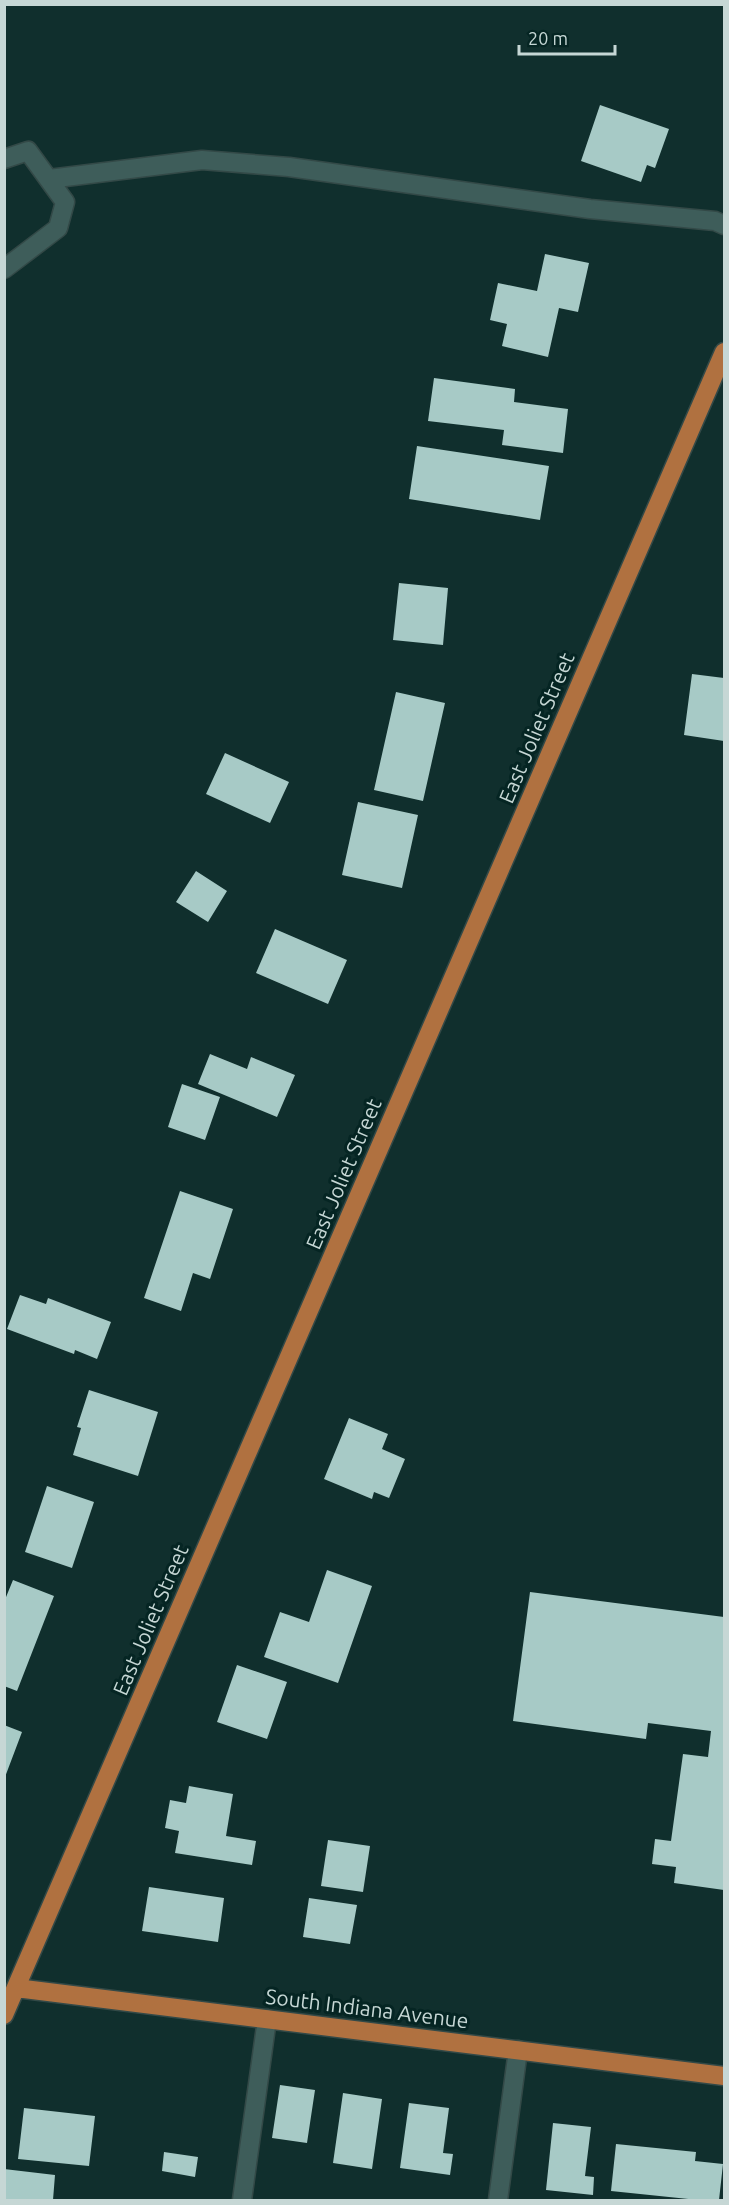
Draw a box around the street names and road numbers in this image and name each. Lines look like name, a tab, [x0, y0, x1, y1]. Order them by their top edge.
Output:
street label: East Joliet Street	[494, 649, 579, 807]
street label: East Joliet Street	[301, 1095, 386, 1253]
street label: East Joliet Street	[108, 1541, 193, 1699]
street label: South Indiana Avenue	[264, 1984, 470, 2032]

